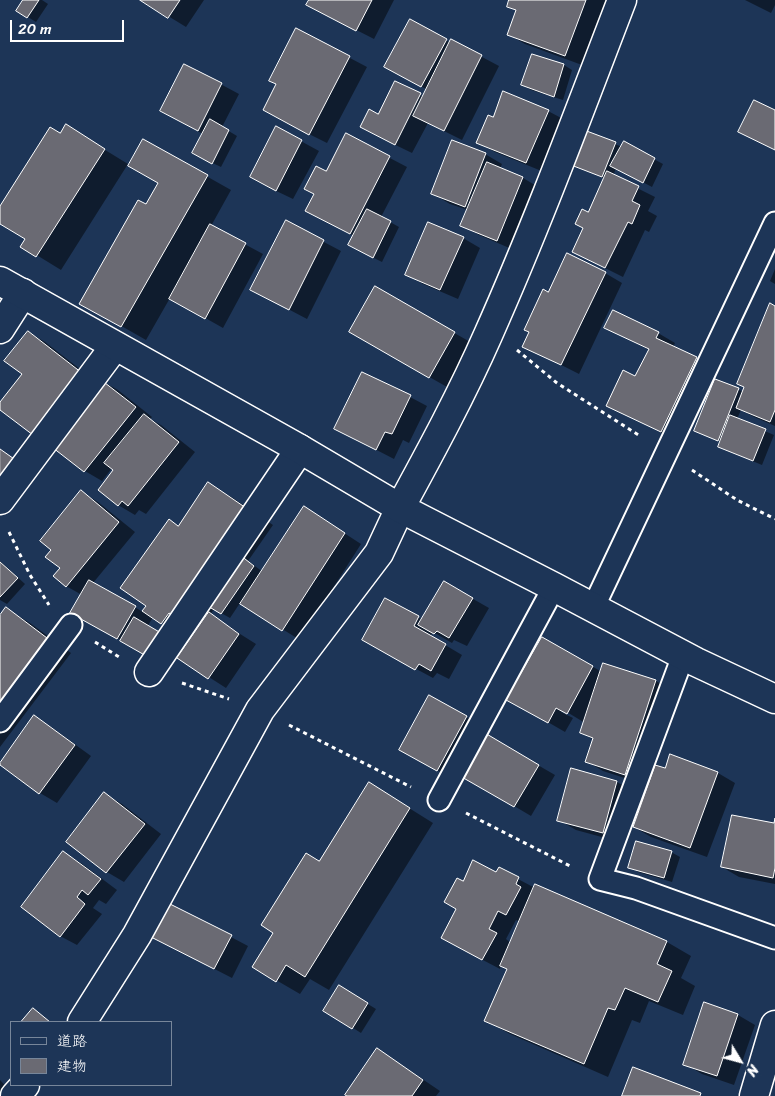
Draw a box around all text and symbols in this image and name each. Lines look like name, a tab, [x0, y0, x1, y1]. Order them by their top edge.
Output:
scale bar	[12, 10, 126, 42]
text: 20 m	[18, 16, 52, 42]
legend	[10, 1021, 172, 1086]
text: 道路	[57, 1028, 87, 1054]
north arrow	[715, 1036, 765, 1086]
text: 建物	[57, 1053, 87, 1079]
text: N	[739, 1059, 765, 1082]

